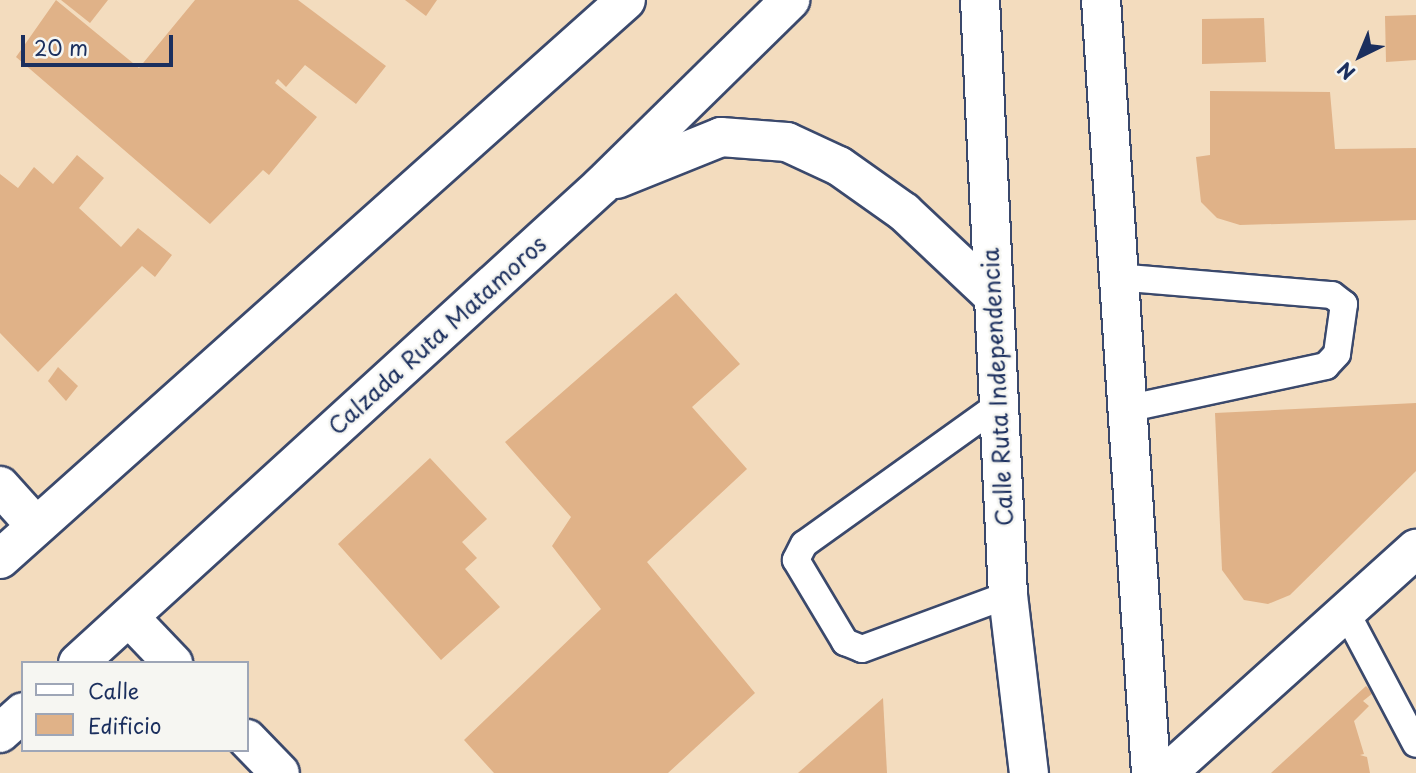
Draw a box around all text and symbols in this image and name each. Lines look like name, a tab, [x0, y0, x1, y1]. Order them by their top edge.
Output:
scale bar	[24, 21, 177, 65]
north arrow	[1325, 21, 1395, 91]
text: 20 m	[34, 31, 88, 63]
text: N	[1331, 56, 1361, 87]
street label: Calzada Ruta Matamoros	[322, 230, 552, 440]
street label: Calle Ruta Independencia	[976, 245, 1018, 529]
legend	[21, 661, 248, 752]
text: Calle	[88, 674, 139, 706]
text: Edificio	[88, 709, 161, 741]

